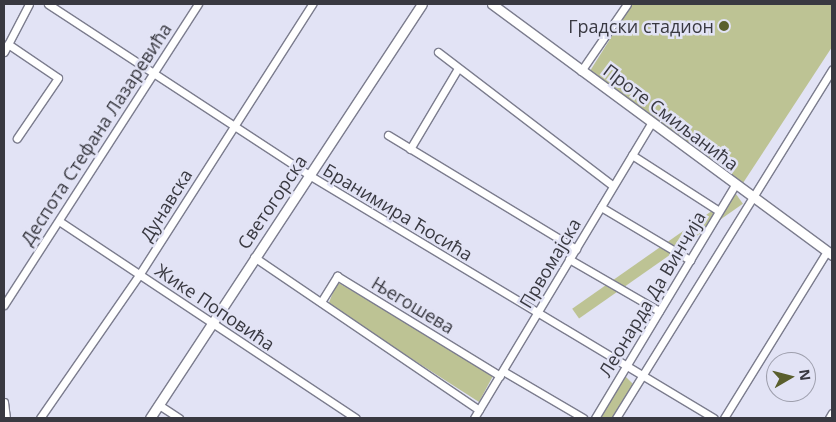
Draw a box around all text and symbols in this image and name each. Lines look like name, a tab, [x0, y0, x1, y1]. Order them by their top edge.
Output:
place label: Градски стадион	[568, 15, 714, 37]
street label: Деспота Стефана Лазаревића	[16, 19, 176, 249]
marker: Градски стадион	[718, 20, 730, 32]
street label: Проте Смиљанића	[599, 59, 743, 175]
street label: Светогорска	[233, 151, 311, 253]
street label: Бранимира Ћосића	[319, 159, 477, 265]
street label: Дунавска	[135, 165, 197, 245]
street label: Леонарда Да Винчија	[594, 207, 710, 381]
street label: Првомајска	[515, 214, 585, 312]
street label: Жике Поповића	[151, 259, 279, 355]
street label: Његошева	[368, 272, 458, 338]
north arrow	[766, 352, 816, 402]
text: N	[795, 368, 816, 382]

